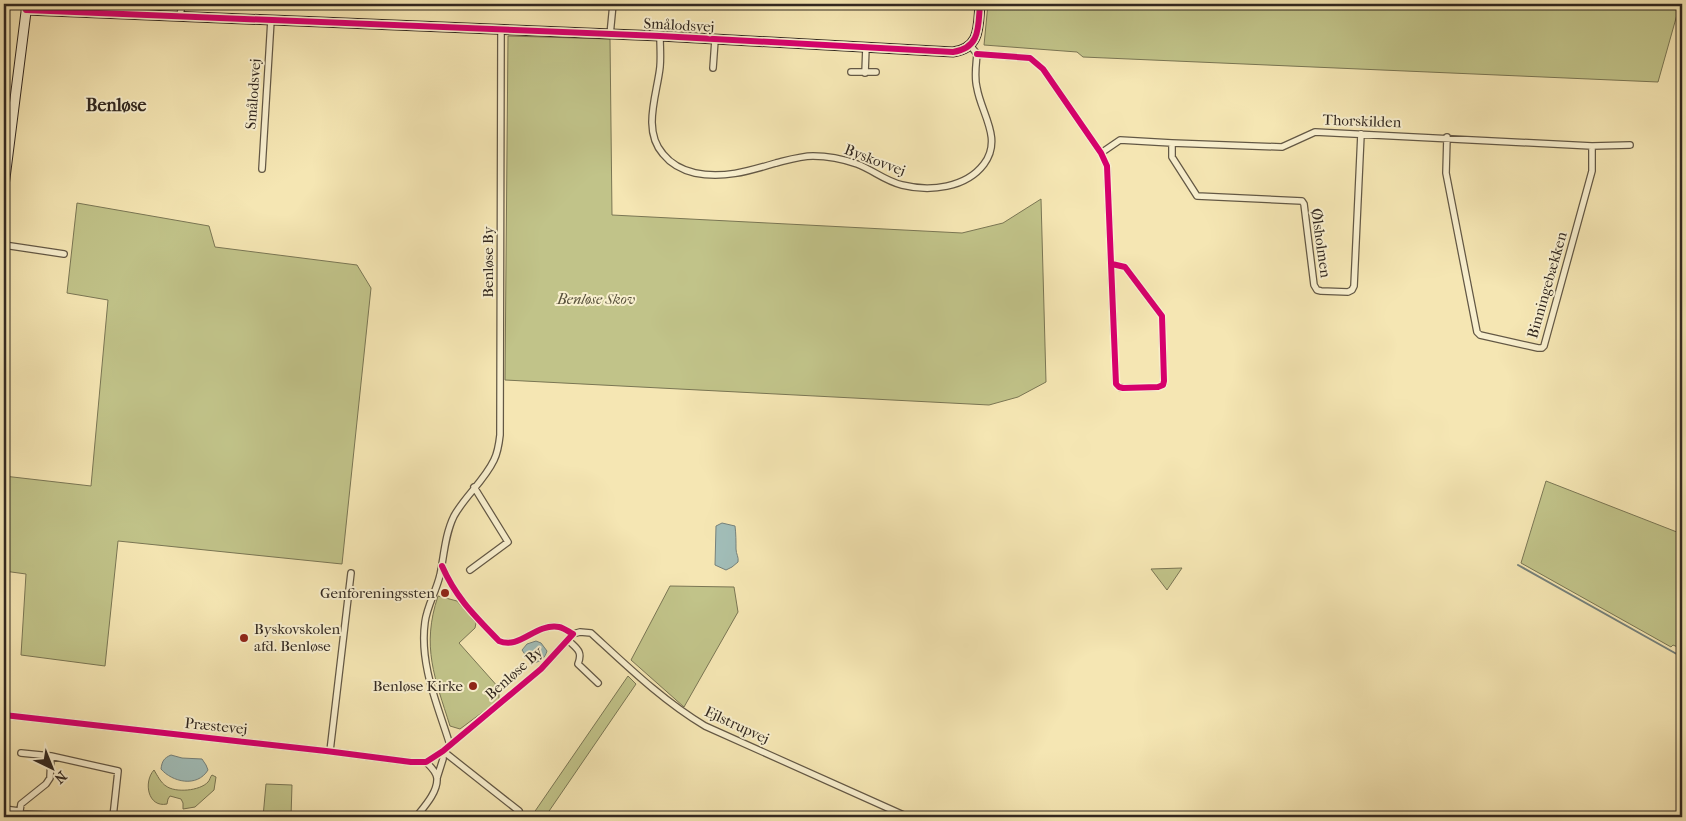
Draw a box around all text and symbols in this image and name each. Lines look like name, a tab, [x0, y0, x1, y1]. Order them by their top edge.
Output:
street label: Smålodsvej	[643, 14, 715, 36]
street label: Smålodsvej	[242, 58, 264, 130]
district label: Benløse	[86, 95, 146, 116]
street label: Thorskilden	[1322, 111, 1402, 131]
street label: Byskovvej	[842, 140, 908, 180]
street label: Ølsholmen	[1307, 207, 1335, 279]
street label: Benløse By	[479, 225, 497, 298]
street label: Binningebækken	[1523, 229, 1571, 340]
park label: Benløse Skov	[556, 290, 635, 308]
place label: Genforeningssten	[320, 584, 435, 602]
marker: Genforeningssten	[439, 587, 451, 599]
place label: Byskovskolen afd. Benløse	[254, 620, 341, 655]
marker: Byskovskolen afd. Benløse	[238, 632, 250, 644]
street label: Benløse By	[481, 642, 547, 704]
place label: Benløse Kirke	[373, 677, 464, 695]
marker: Benløse Kirke	[467, 680, 479, 692]
street label: Ejlstrupvej	[702, 702, 772, 748]
street label: Præstevej	[184, 714, 248, 738]
north arrow	[28, 744, 78, 794]
text: N	[51, 767, 70, 787]

